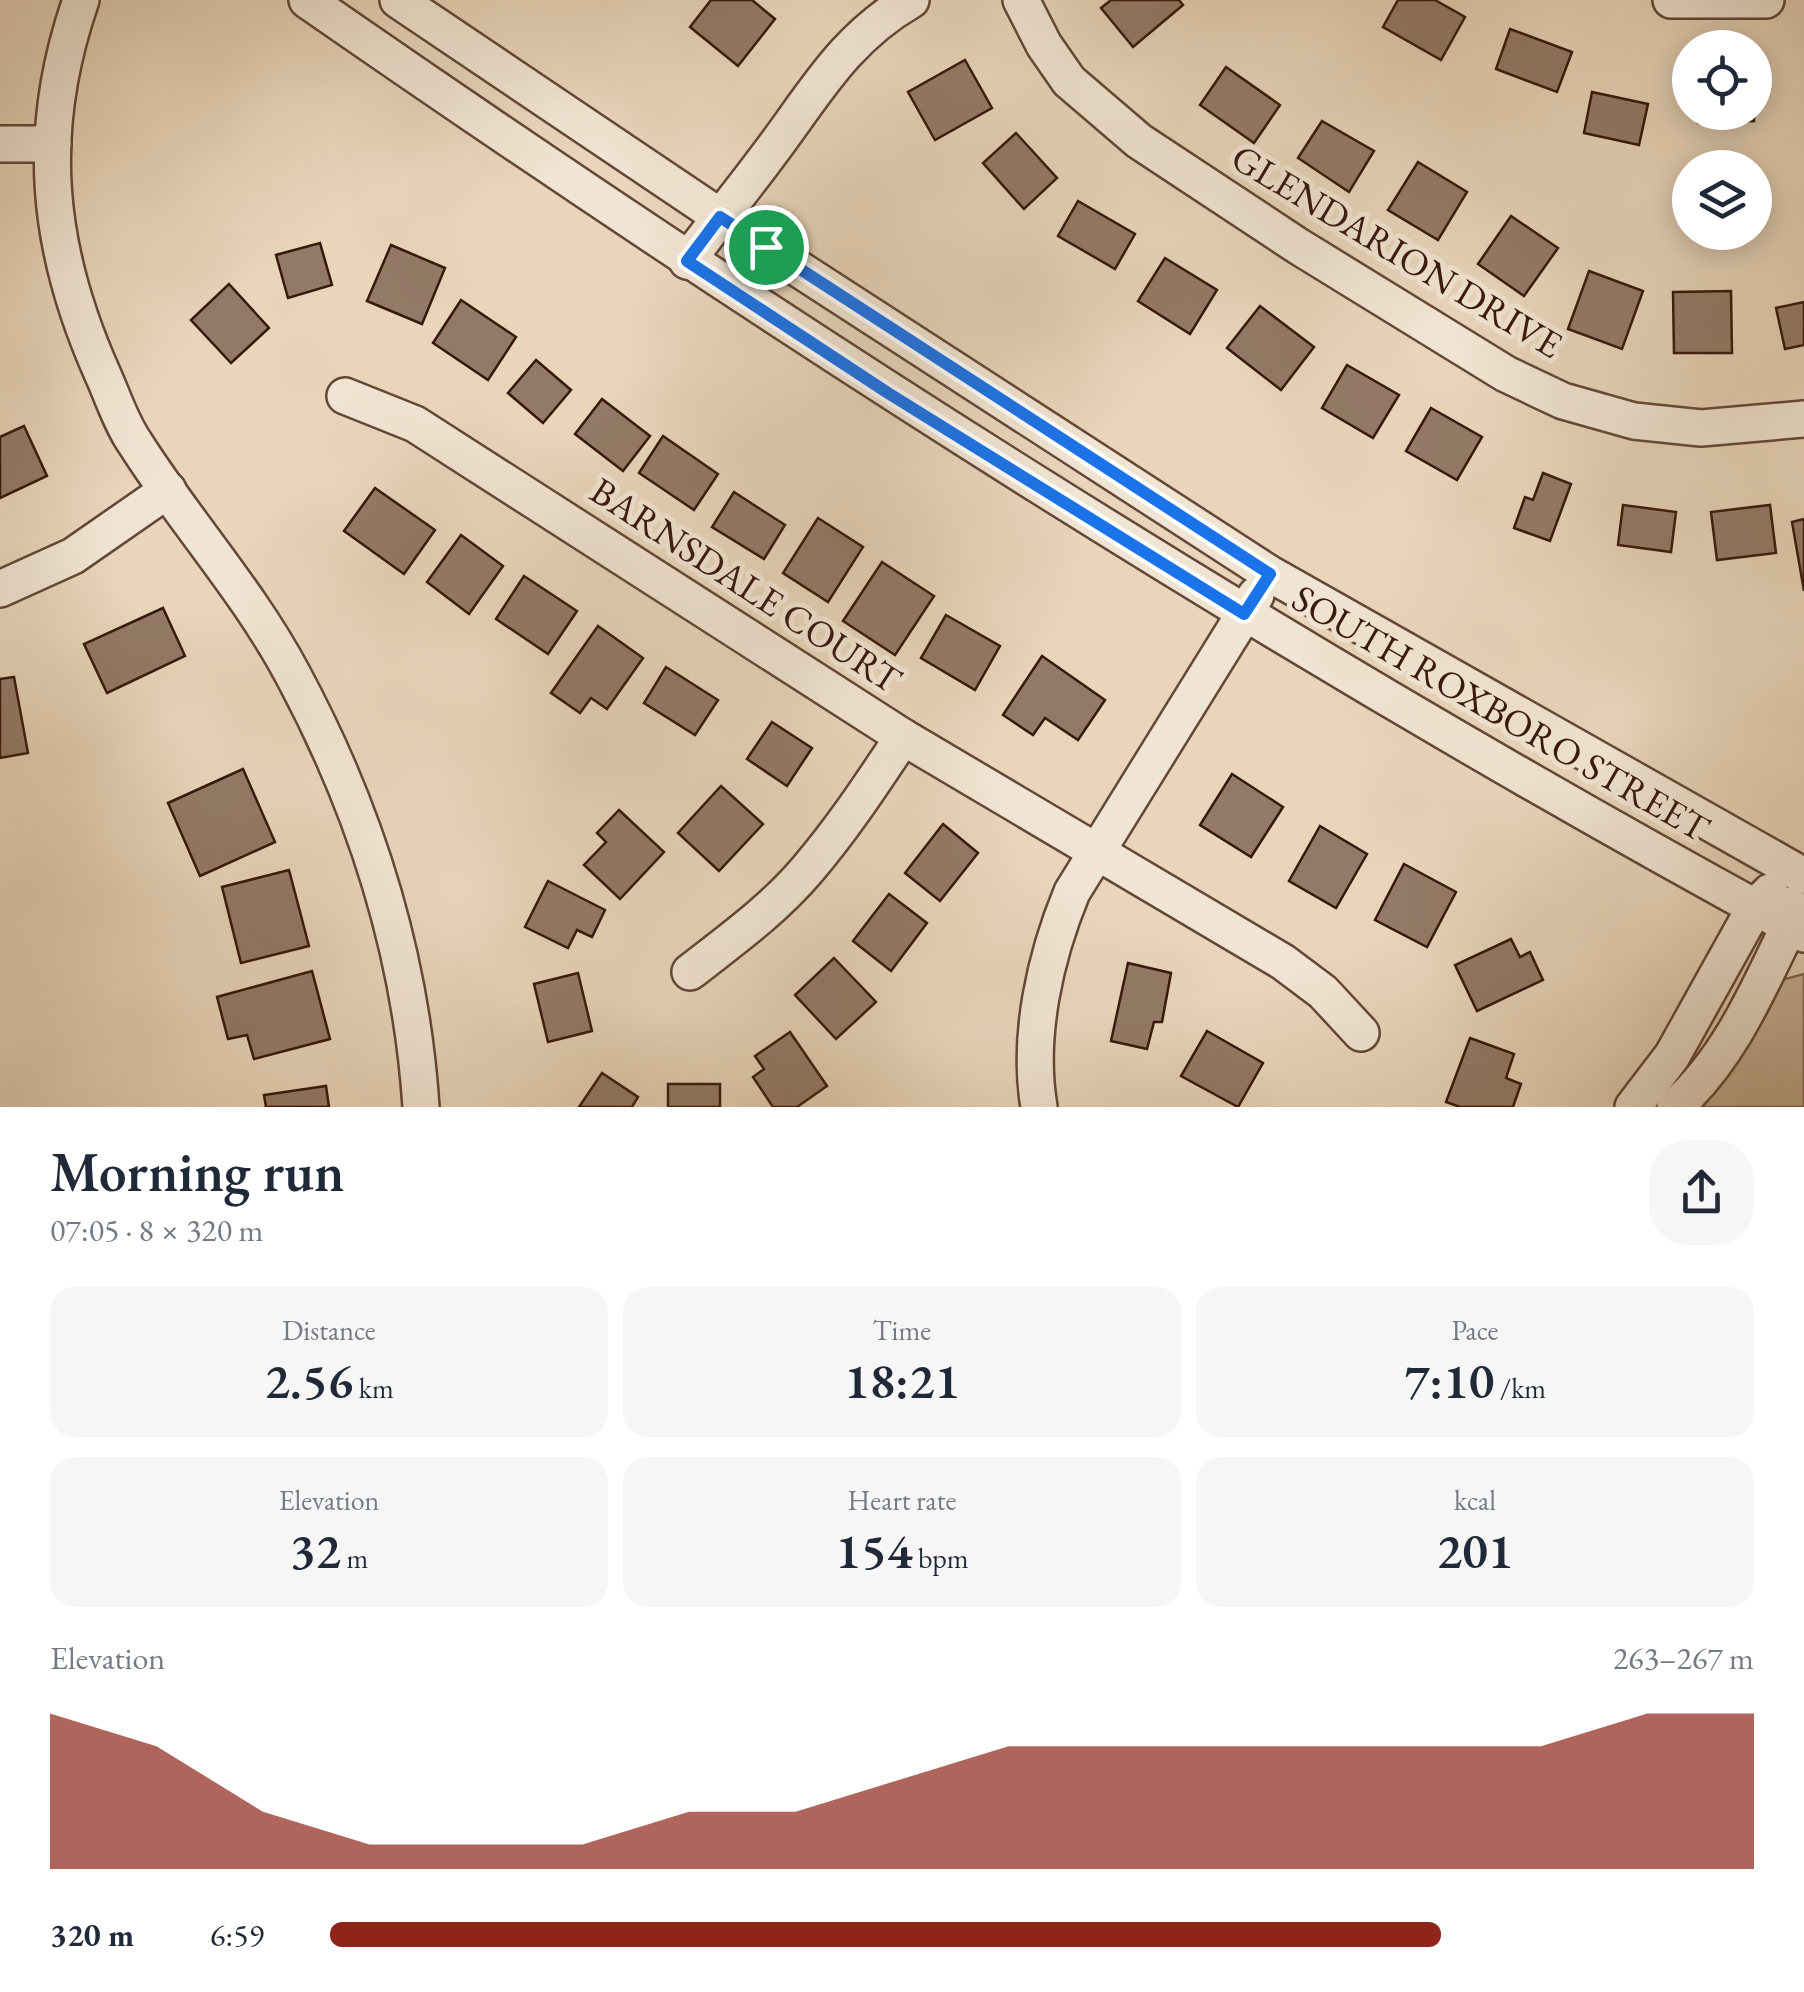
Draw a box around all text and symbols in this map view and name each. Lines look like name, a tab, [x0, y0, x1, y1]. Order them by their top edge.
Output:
map controls	[1672, 30, 1772, 250]
button: locate	[1672, 30, 1772, 130]
street label: GLENDARION DRIVE	[1223, 132, 1572, 369]
button: layers	[1672, 150, 1772, 250]
pin	[724, 205, 809, 290]
icon: arrive	[739, 220, 794, 275]
street label: BARNSDALE COURT	[581, 466, 912, 704]
street label: SOUTH ROXBORO STREET	[1284, 573, 1719, 852]
text: Morning run	[50, 1136, 344, 1207]
button: share	[1649, 1140, 1754, 1245]
text: 07:05 · 8 × 320 m	[50, 1209, 263, 1251]
text: Distance	[282, 1312, 376, 1348]
text: Time	[873, 1312, 931, 1348]
text: Pace	[1452, 1312, 1498, 1348]
text: 2.56	[264, 1348, 353, 1413]
text: 18:21	[844, 1348, 960, 1413]
text: 7:10	[1404, 1348, 1494, 1413]
text: km	[353, 1370, 394, 1406]
text: /km	[1494, 1370, 1546, 1406]
text: Elevation	[279, 1482, 379, 1518]
text: Heart rate	[848, 1482, 956, 1518]
text: kcal	[1454, 1482, 1496, 1518]
text: 32	[290, 1518, 341, 1583]
text: 154	[835, 1518, 912, 1583]
text: 201	[1437, 1518, 1513, 1583]
text: m	[341, 1540, 368, 1576]
text: bpm	[912, 1540, 969, 1576]
text: Elevation	[50, 1637, 165, 1679]
text: 263–267 m	[1613, 1637, 1754, 1679]
text: 320 m	[50, 1914, 134, 1956]
text: 6:59	[210, 1914, 264, 1956]

